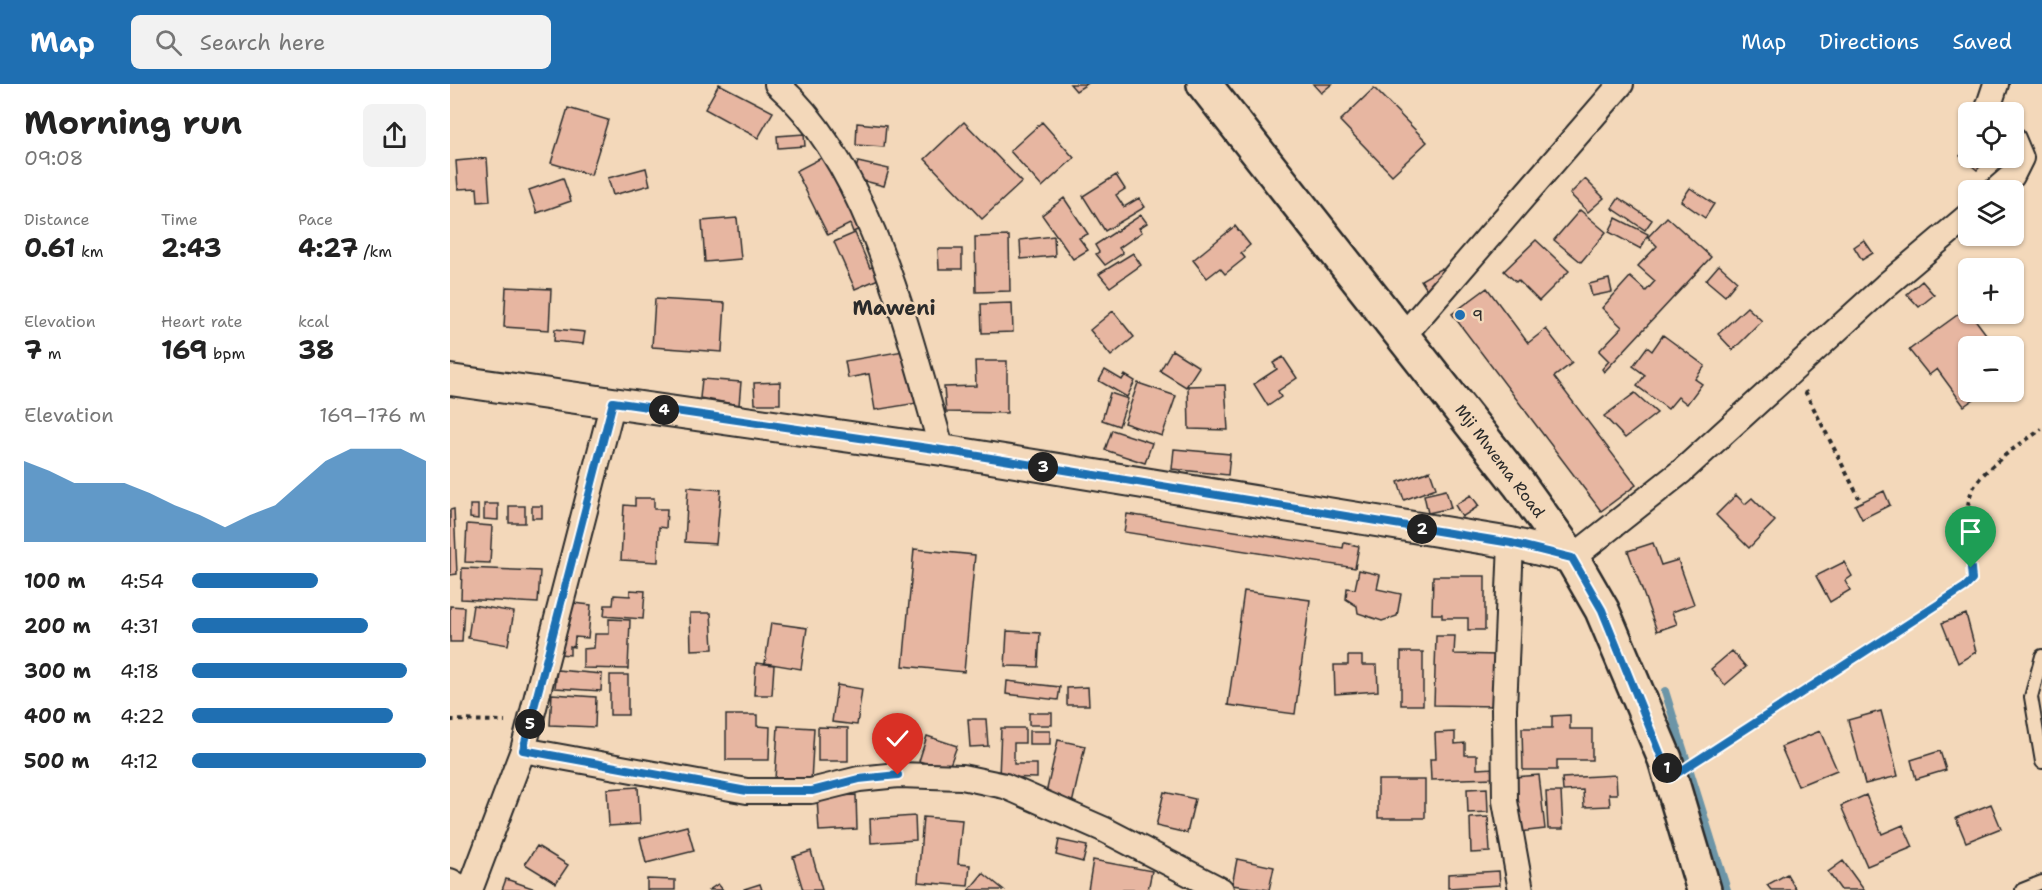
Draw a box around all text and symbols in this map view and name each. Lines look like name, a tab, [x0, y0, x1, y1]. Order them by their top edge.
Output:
search box	[131, 15, 551, 69]
text: Map	[30, 23, 95, 61]
icon: search	[152, 26, 185, 59]
text: Search here	[200, 28, 325, 57]
text: Map	[1741, 28, 1786, 56]
text: Directions	[1819, 28, 1919, 56]
text: Saved	[1952, 28, 2012, 56]
text: Morning run	[24, 100, 242, 145]
map controls	[1958, 102, 2024, 402]
button: locate	[1958, 102, 2024, 168]
button: share	[363, 104, 426, 167]
text: 09:08	[24, 145, 84, 171]
button: layers	[1958, 180, 2024, 246]
text: Distance	[24, 209, 90, 230]
text: Time	[161, 209, 198, 230]
text: Pace	[298, 209, 333, 230]
text: 0.61	[24, 230, 75, 265]
text: 2:43	[161, 230, 222, 265]
text: 4:27	[298, 230, 358, 265]
text: km	[75, 241, 104, 262]
text: /km	[358, 241, 392, 262]
button: +	[1958, 258, 2024, 324]
district label: Maweni	[852, 295, 936, 321]
place label: 9	[1472, 305, 1483, 326]
marker: 9	[1453, 308, 1467, 322]
text: Elevation	[24, 311, 96, 332]
text: Heart rate	[161, 311, 243, 332]
text: kcal	[298, 311, 329, 332]
text: 7	[24, 332, 42, 367]
text: 169	[161, 332, 208, 367]
text: 38	[298, 332, 334, 367]
button: −	[1958, 336, 2024, 402]
text: m	[42, 343, 61, 364]
text: bpm	[208, 343, 245, 364]
pin: 4	[649, 395, 679, 425]
text: 4	[658, 399, 670, 420]
street label: Mji Mwema Road	[1450, 400, 1550, 522]
text: Elevation	[24, 402, 114, 428]
text: 169–176 m	[319, 402, 426, 428]
pin: 3	[1028, 452, 1058, 482]
text: 3	[1037, 456, 1049, 477]
pin	[1945, 506, 1996, 568]
pin: 2	[1407, 514, 1437, 544]
icon: arrive	[1954, 515, 1987, 548]
text: 2	[1416, 518, 1428, 539]
text: 100 m	[24, 568, 86, 594]
text: 4:54	[120, 568, 164, 594]
text: 200 m	[24, 613, 91, 639]
text: 4:31	[120, 613, 159, 639]
text: 300 m	[24, 658, 91, 684]
text: 4:18	[120, 658, 159, 684]
text: 400 m	[24, 703, 91, 729]
text: 4:22	[120, 703, 165, 729]
pin: 5	[515, 709, 545, 739]
text: 5	[525, 713, 535, 734]
pin	[872, 713, 923, 775]
icon: check	[881, 722, 914, 755]
text: 500 m	[24, 748, 90, 774]
text: 4:12	[120, 748, 159, 774]
pin: 1	[1652, 753, 1682, 783]
text: 1	[1663, 757, 1671, 778]

